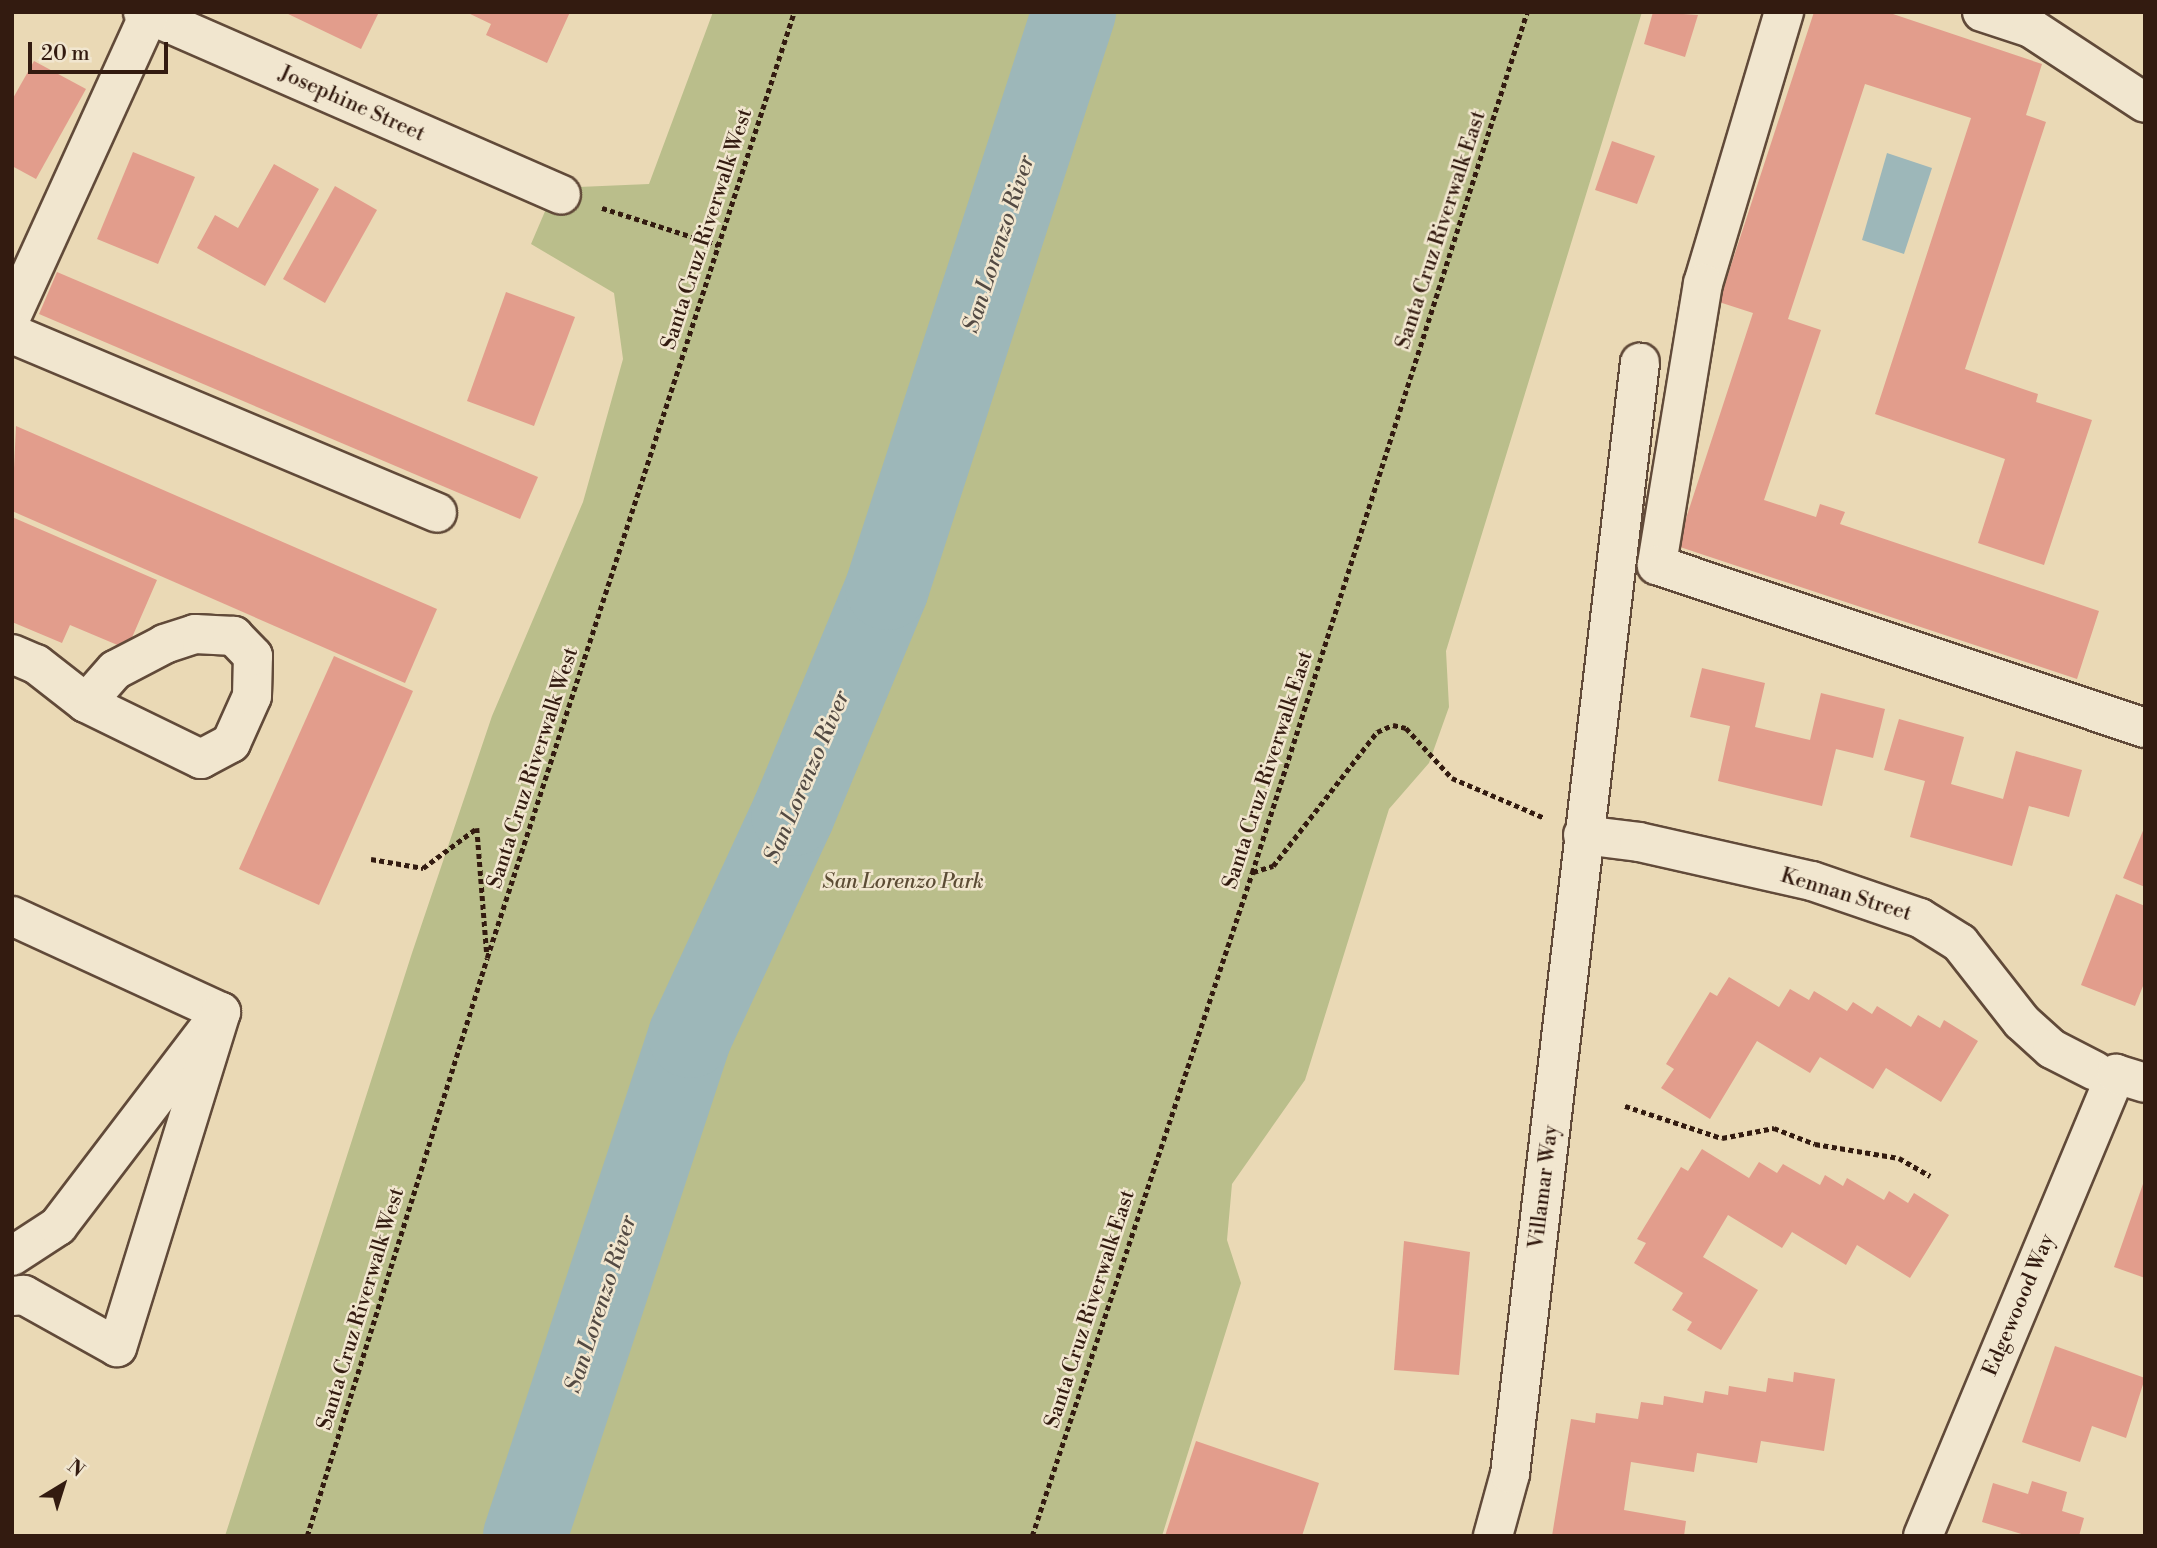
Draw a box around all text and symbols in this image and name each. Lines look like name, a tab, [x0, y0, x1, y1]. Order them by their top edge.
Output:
scale bar	[32, 28, 172, 72]
text: 20 m	[41, 41, 90, 67]
street label: Josephine Street	[275, 61, 429, 147]
street label: Santa Cruz Riverwalk West	[656, 105, 758, 353]
street label: Santa Cruz Riverwalk East	[1391, 108, 1491, 352]
water label: San Lorenzo River	[957, 152, 1041, 336]
street label: Santa Cruz Riverwalk West	[482, 644, 584, 892]
street label: Santa Cruz Riverwalk East	[1218, 648, 1318, 892]
water label: San Lorenzo River	[758, 686, 856, 868]
street label: Kennan Street	[1778, 863, 1914, 927]
park label: San Lorenzo Park	[822, 869, 984, 895]
street label: Villamar Way	[1524, 1124, 1564, 1250]
street label: Santa Cruz Riverwalk West	[312, 1185, 410, 1433]
street label: Santa Cruz Riverwalk East	[1040, 1187, 1140, 1431]
water label: San Lorenzo River	[559, 1212, 643, 1396]
street label: Edgewoood Way	[1978, 1230, 2060, 1380]
north arrow	[28, 1450, 98, 1520]
text: N	[63, 1454, 89, 1483]

